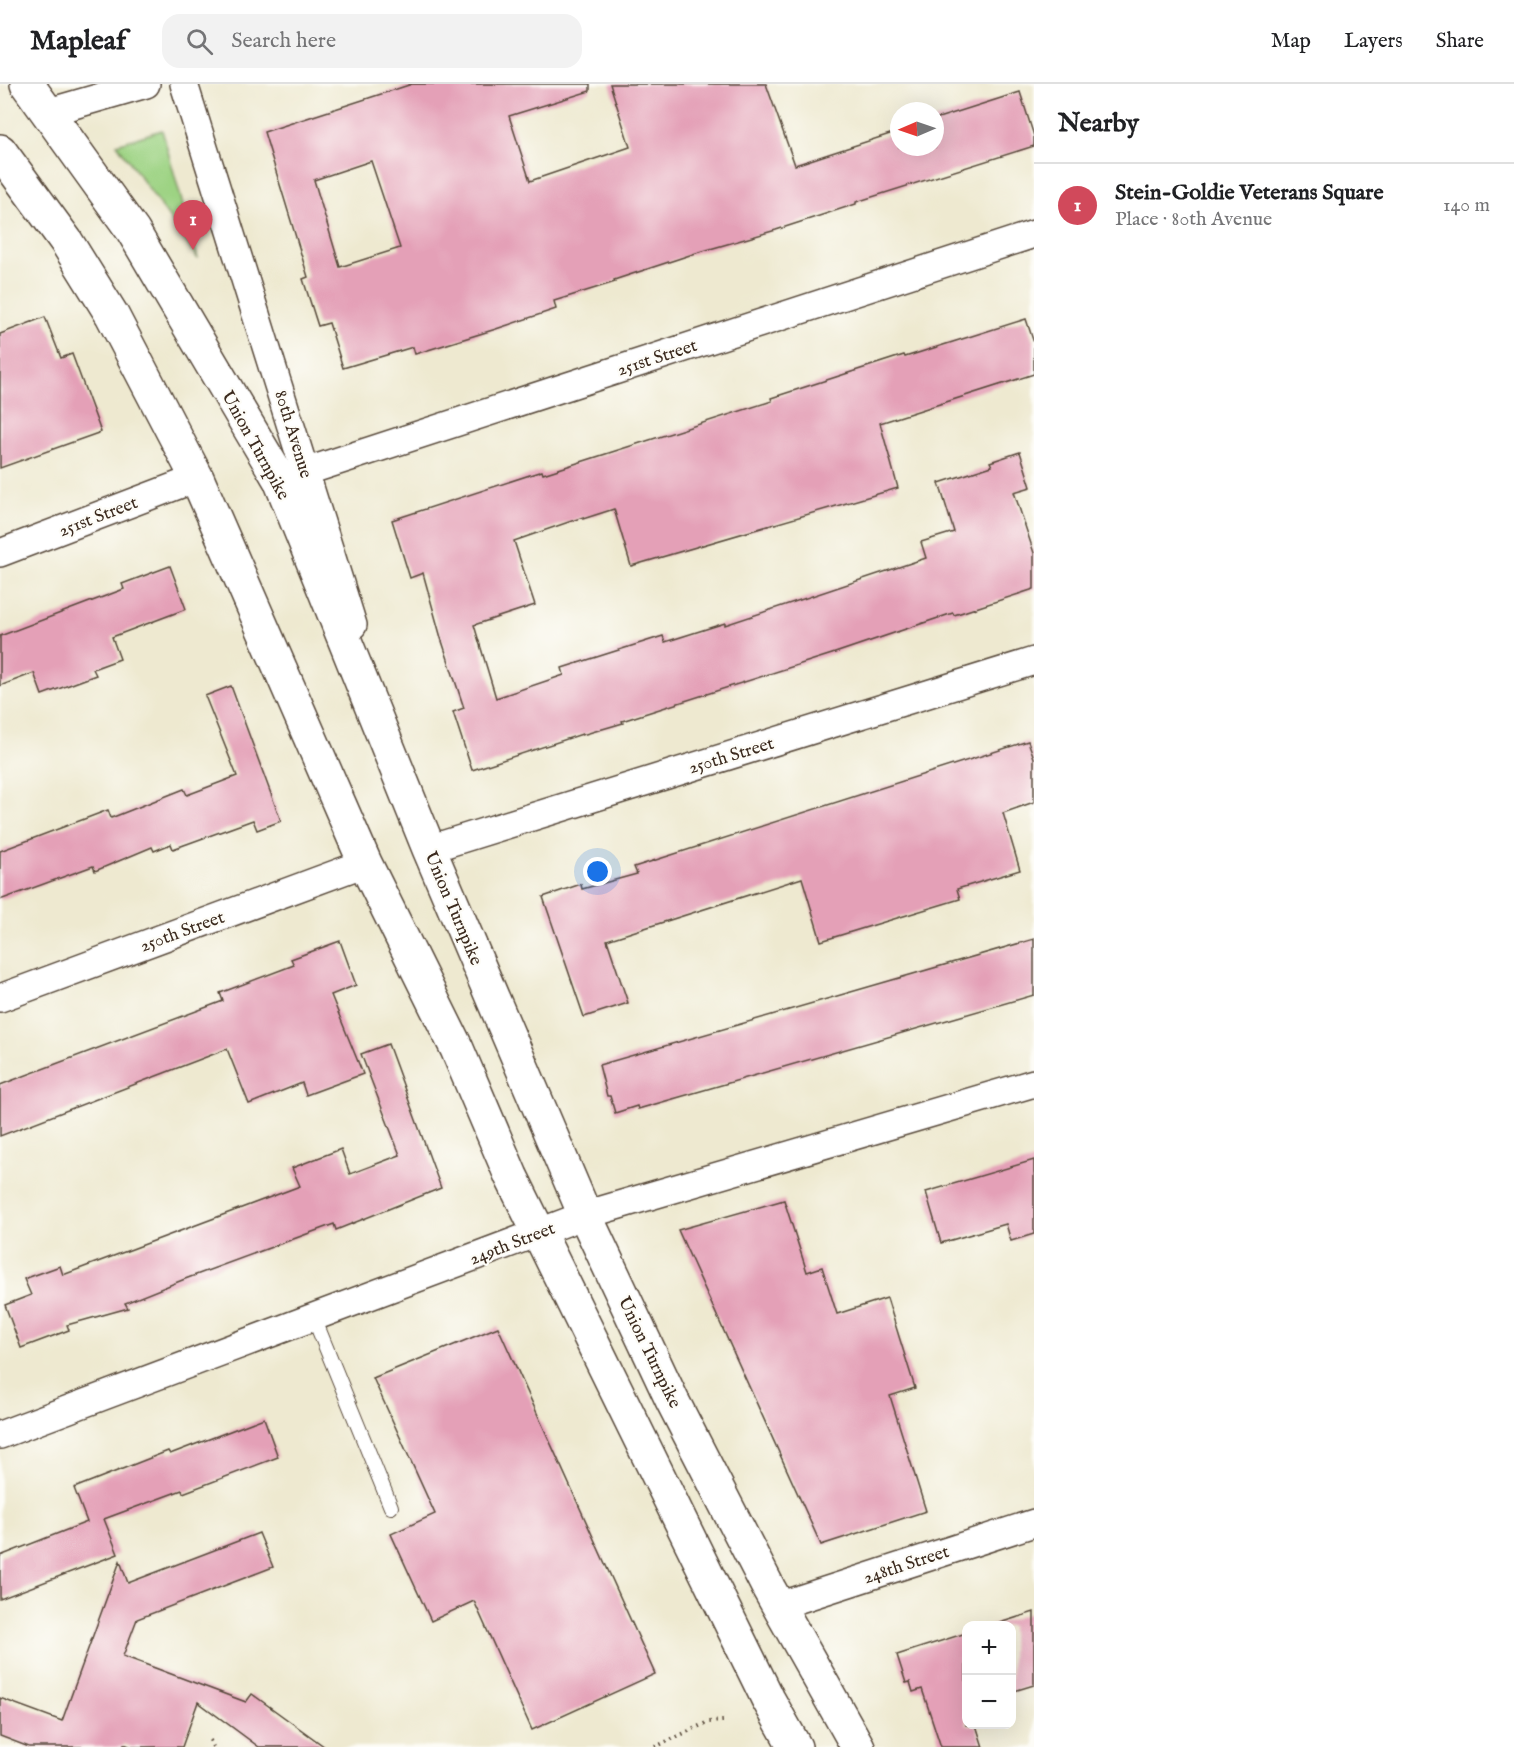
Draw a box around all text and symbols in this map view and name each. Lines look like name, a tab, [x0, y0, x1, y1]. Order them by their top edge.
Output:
search box	[162, 14, 582, 68]
text: Mapleaf	[30, 24, 126, 59]
icon: search	[183, 25, 216, 58]
text: Search here	[231, 27, 336, 55]
text: Map	[1271, 28, 1311, 55]
text: Layers	[1344, 28, 1403, 55]
text: Share	[1436, 28, 1484, 55]
north arrow	[890, 102, 944, 156]
text: Nearby	[1058, 107, 1139, 140]
text: Stein-Goldie Veterans Square	[1115, 179, 1383, 207]
text: 1	[1074, 193, 1081, 218]
text: 140 m	[1443, 193, 1490, 218]
pin: 1	[174, 200, 212, 250]
text: Place · 80th Avenue	[1115, 207, 1272, 232]
street label: 251st Street	[615, 335, 700, 382]
street label: Union Turnpike	[215, 387, 294, 504]
street label: 80th Avenue	[268, 388, 317, 481]
street label: 251st Street	[56, 492, 141, 543]
street label: 250th Street	[686, 733, 777, 780]
street label: Union Turnpike	[418, 848, 487, 969]
your location	[583, 857, 612, 886]
street label: 250th Street	[137, 907, 228, 958]
street label: 249th Street	[467, 1218, 558, 1271]
street label: Union Turnpike	[612, 1293, 686, 1412]
street label: 248th Street	[861, 1541, 952, 1590]
map controls	[962, 1621, 1016, 1729]
button: +	[962, 1621, 1016, 1675]
button: −	[962, 1675, 1016, 1729]

